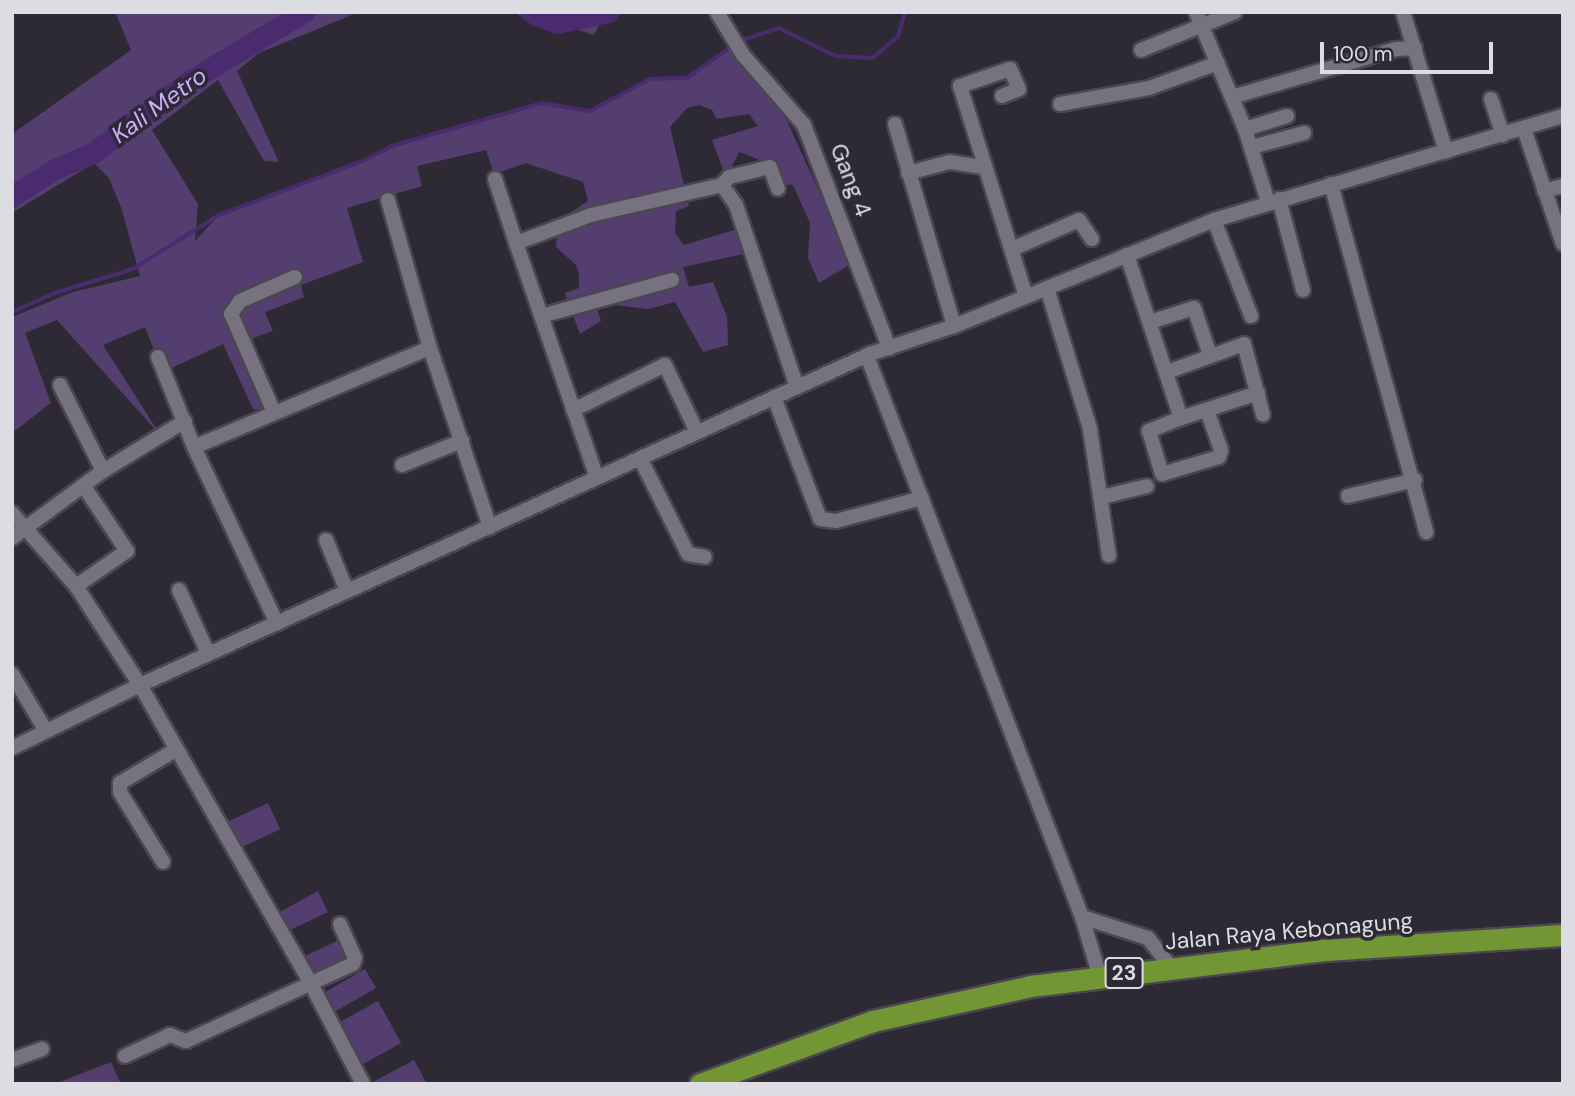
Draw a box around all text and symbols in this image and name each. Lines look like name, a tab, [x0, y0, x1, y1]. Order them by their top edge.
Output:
scale bar	[1323, 28, 1496, 72]
text: 100 m	[1333, 40, 1393, 68]
water label: Kali Metro	[106, 61, 212, 149]
street label: Gang 4	[824, 140, 878, 220]
street label: Jalan Raya Kebonagung	[1164, 906, 1414, 956]
road number: 23	[1103, 956, 1145, 990]

